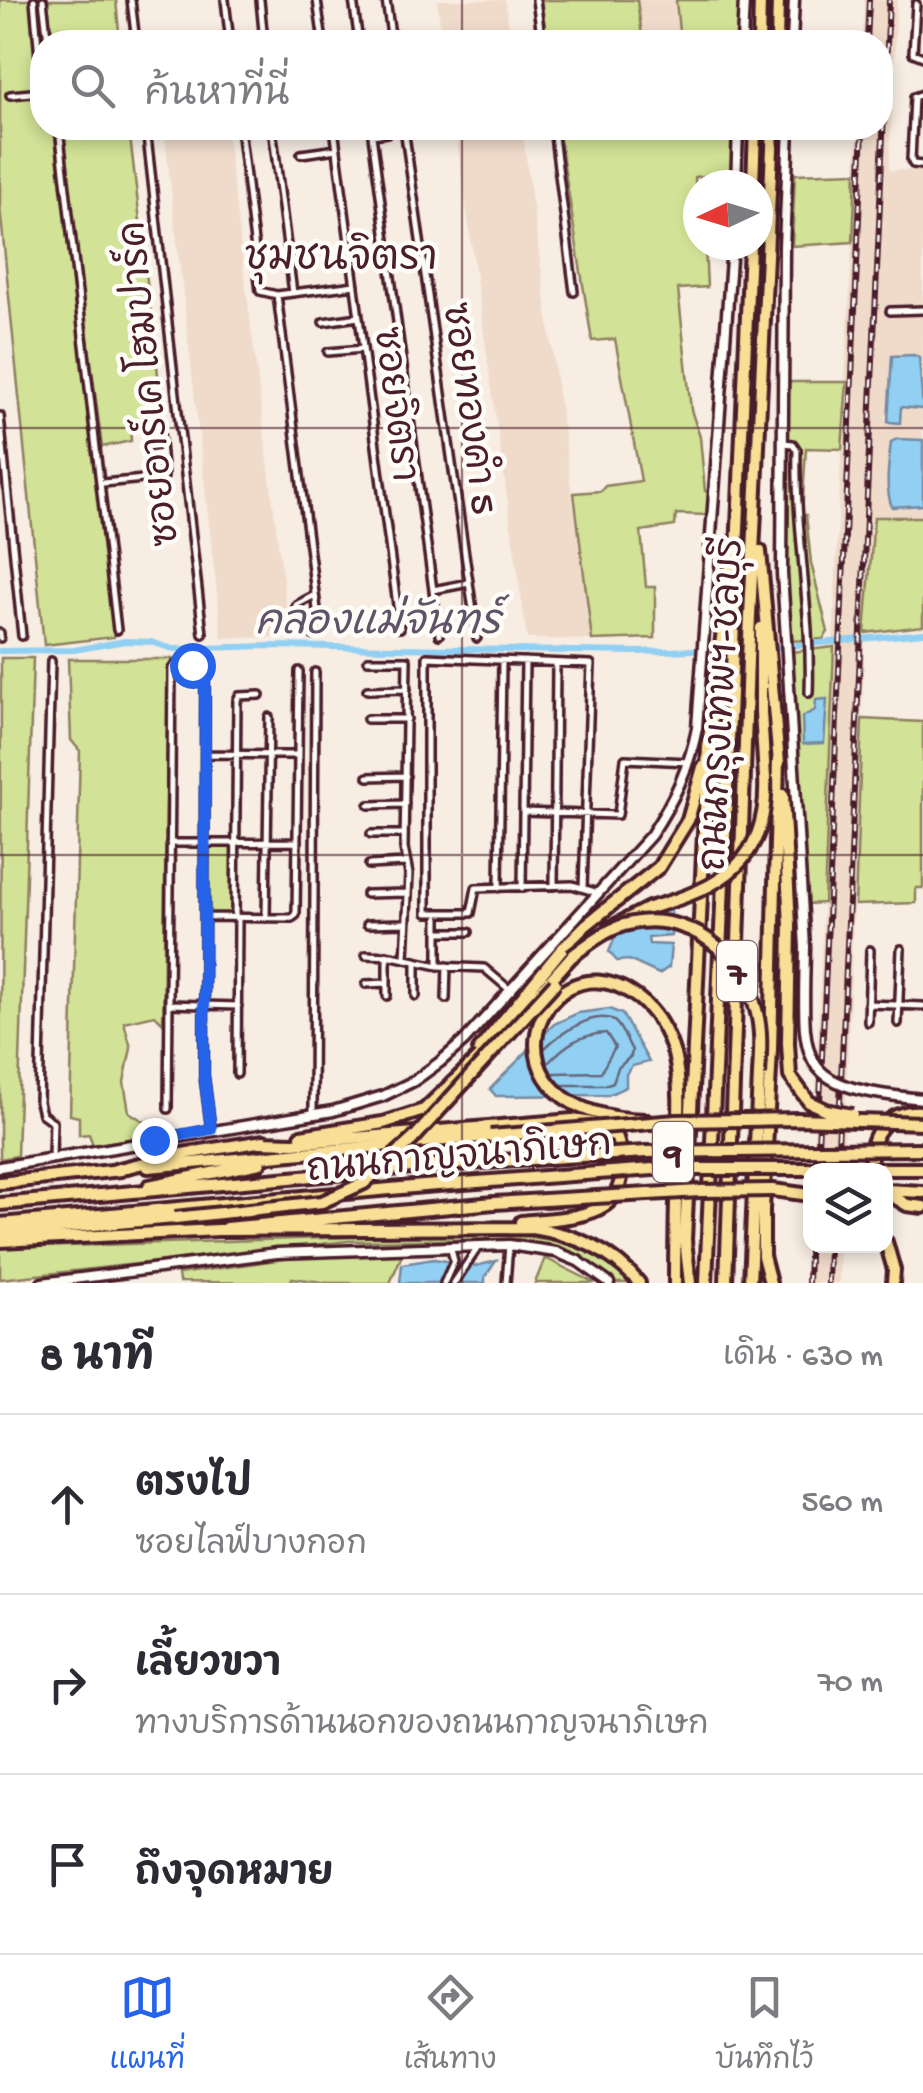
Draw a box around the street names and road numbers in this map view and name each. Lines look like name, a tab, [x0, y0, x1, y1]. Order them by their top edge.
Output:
street label: ซอยอาร์เค โฮมปาร์ค	[106, 219, 192, 549]
street label: ซอยทองคำ 5	[429, 299, 510, 517]
street label: ซอยจิตรา	[361, 324, 428, 485]
street label: ถนนกรุงเทพฯ-ชลบุรี	[687, 536, 756, 872]
road number: 7	[717, 941, 757, 1001]
street label: ถนนกาญจนาภิเษก	[305, 1120, 614, 1195]
road number: 9	[653, 1122, 693, 1182]

